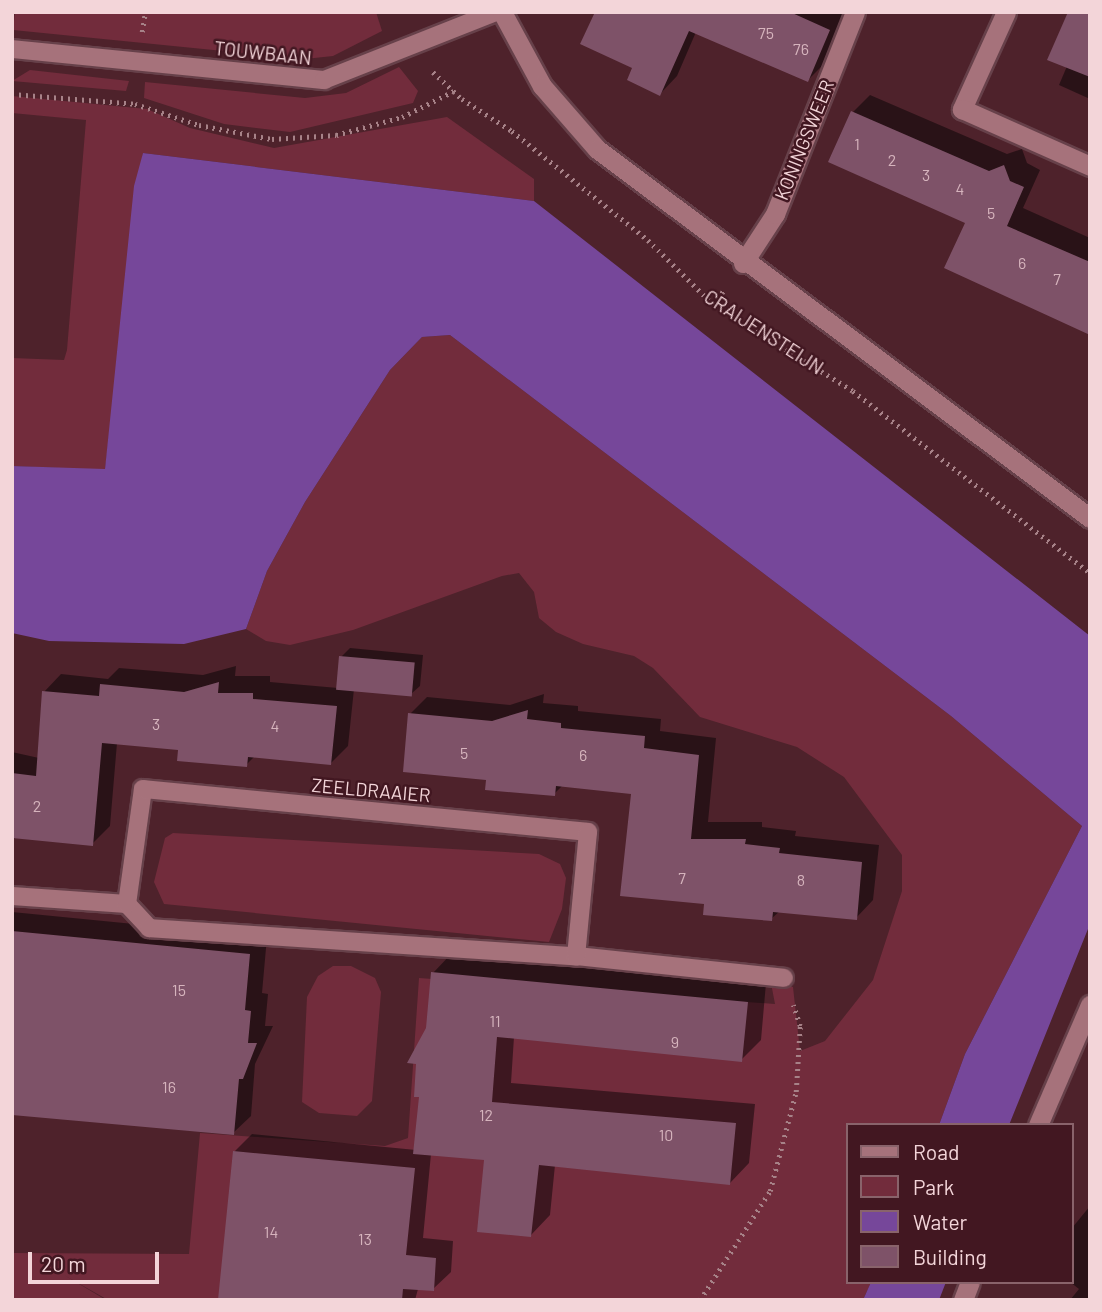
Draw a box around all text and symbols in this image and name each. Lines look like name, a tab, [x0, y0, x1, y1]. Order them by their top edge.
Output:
house number: 75	[758, 23, 774, 43]
street label: TOUWBAAN	[213, 37, 313, 69]
house number: 76	[793, 39, 809, 59]
street label: KONINGSWEER	[770, 77, 838, 203]
house number: 1	[854, 134, 860, 154]
house number: 2	[888, 150, 896, 170]
house number: 3	[922, 165, 930, 185]
house number: 4	[956, 179, 964, 199]
house number: 5	[987, 203, 995, 223]
house number: 6	[1018, 253, 1026, 273]
house number: 7	[1053, 269, 1061, 289]
street label: CRAIJENSTEIJN	[700, 285, 828, 379]
house number: 3	[152, 714, 160, 734]
house number: 4	[271, 716, 279, 736]
house number: 5	[460, 743, 468, 763]
house number: 6	[579, 745, 587, 765]
street label: ZEELDRAAIER	[311, 773, 431, 807]
house number: 2	[33, 796, 41, 816]
house number: 7	[678, 868, 686, 888]
house number: 8	[797, 870, 805, 890]
house number: 15	[172, 980, 186, 1000]
house number: 11	[489, 1011, 501, 1031]
house number: 9	[671, 1032, 679, 1052]
house number: 16	[162, 1077, 176, 1097]
house number: 12	[479, 1105, 493, 1125]
legend	[846, 1123, 1074, 1284]
house number: 10	[659, 1125, 673, 1145]
text: Road	[913, 1139, 959, 1164]
text: Park	[913, 1174, 954, 1199]
text: Water	[913, 1209, 967, 1234]
house number: 14	[264, 1222, 278, 1242]
house number: 13	[358, 1229, 372, 1249]
scale bar	[32, 1238, 163, 1282]
text: Building	[913, 1244, 987, 1269]
text: 20 m	[41, 1251, 86, 1276]

